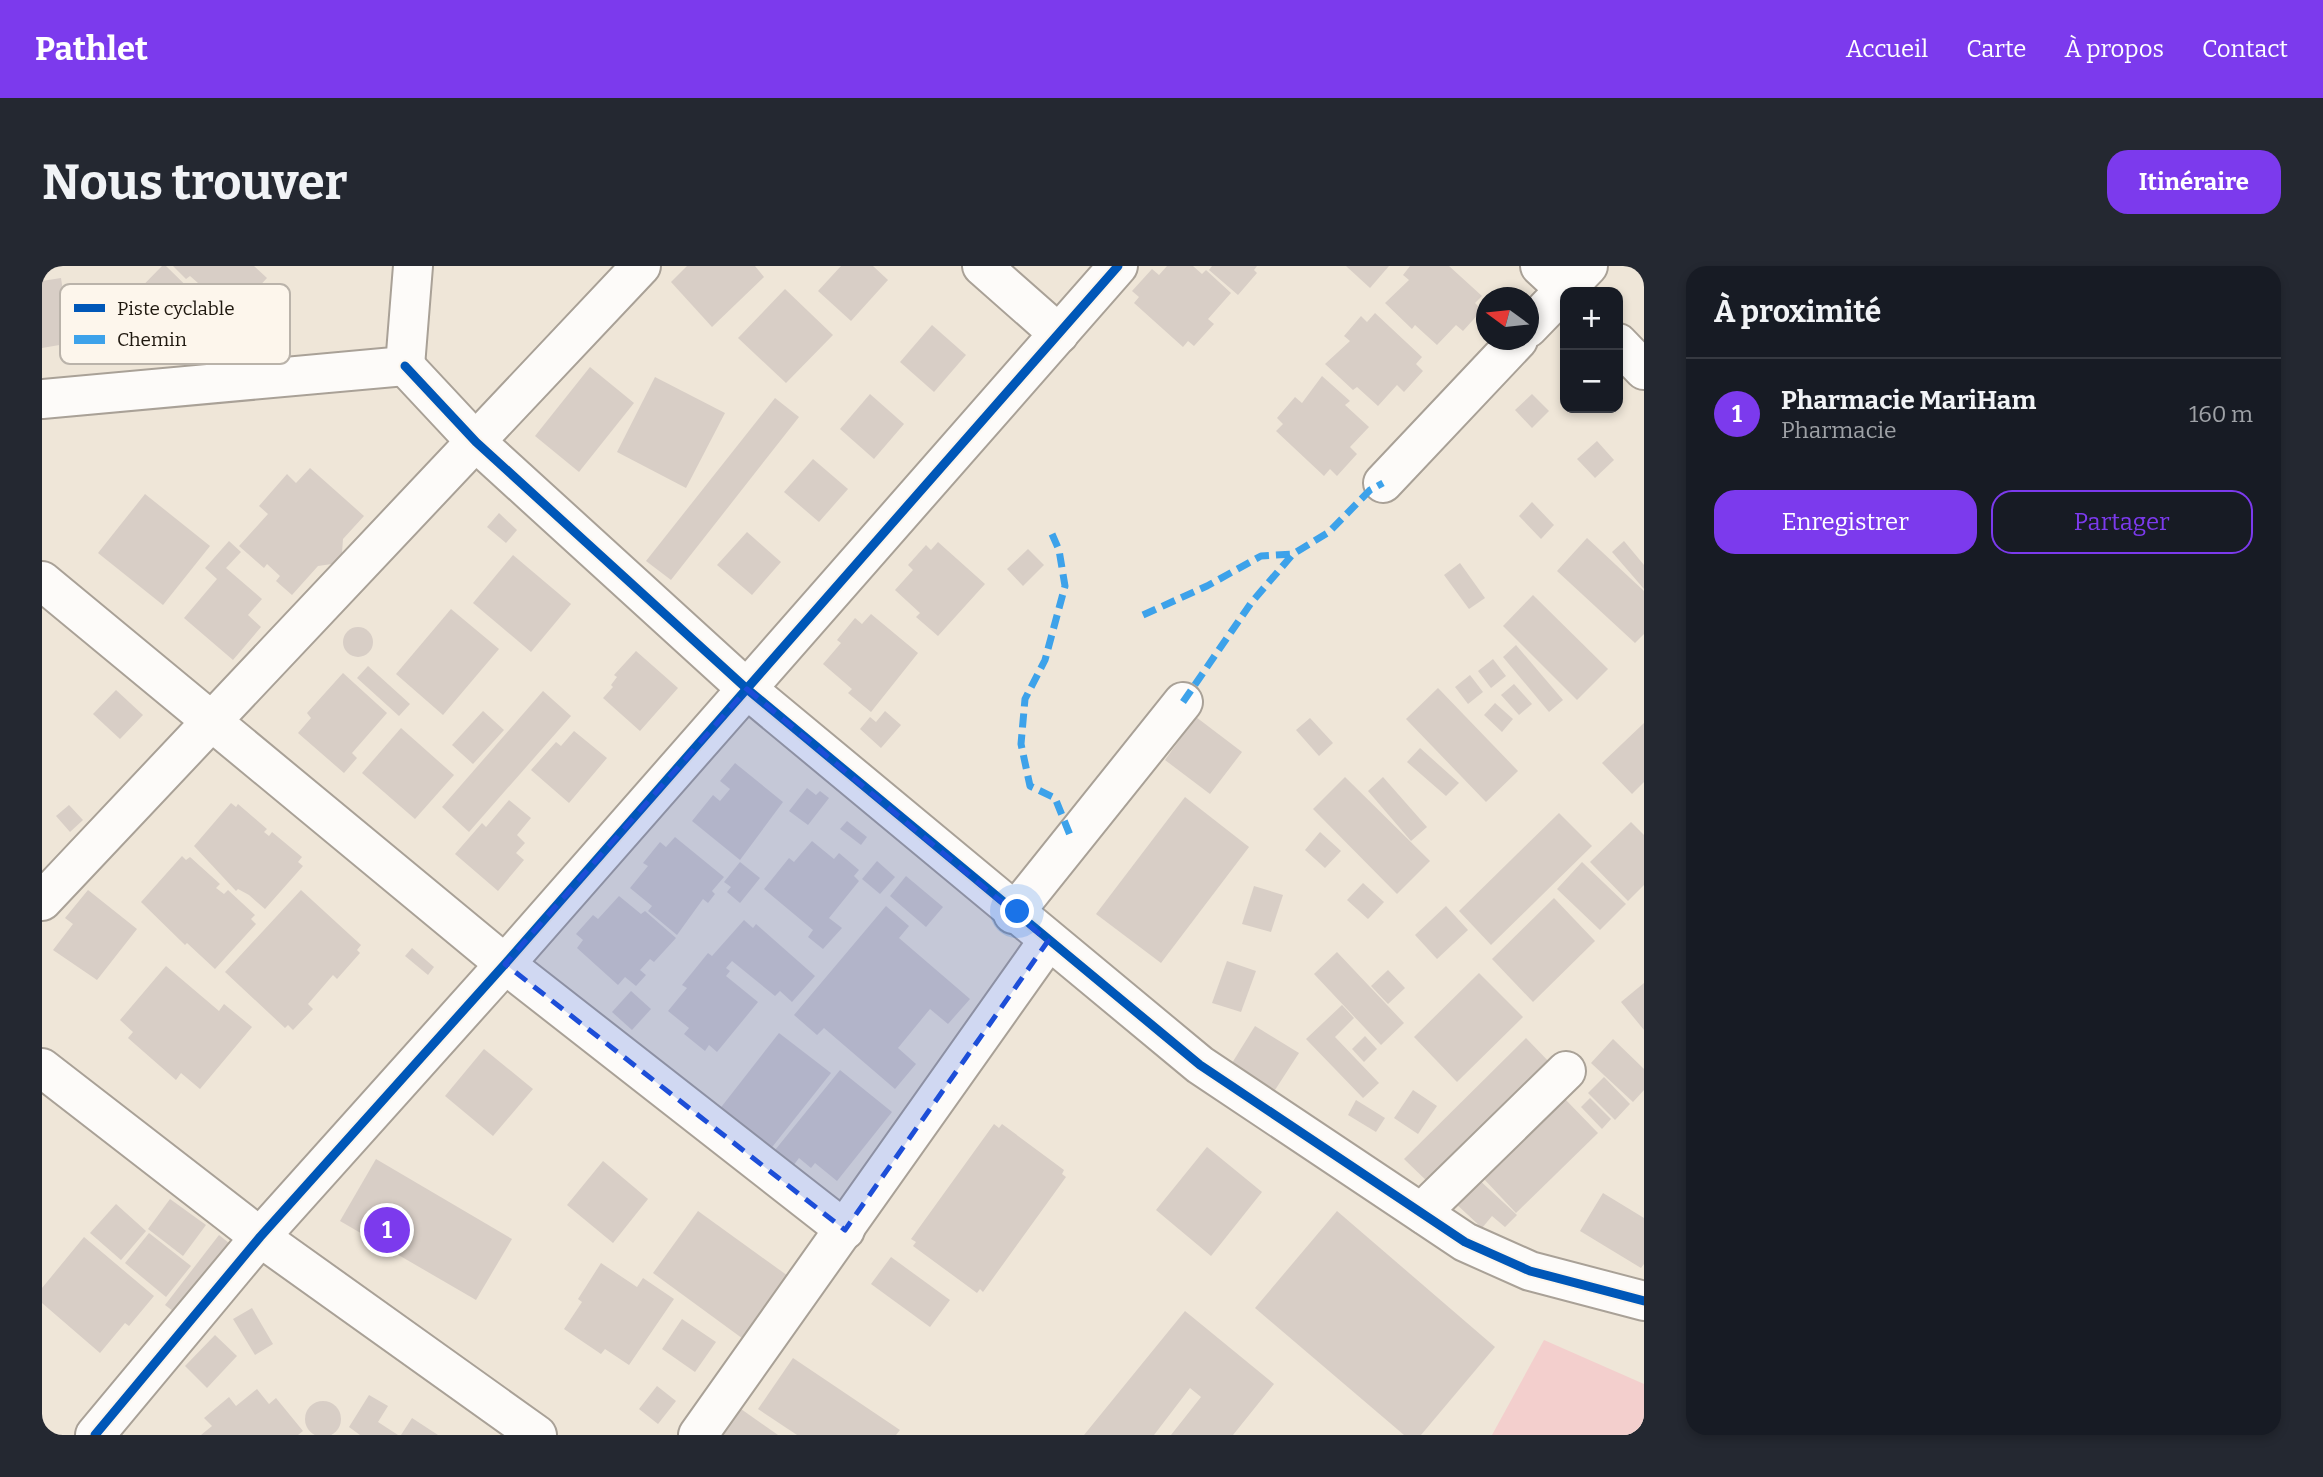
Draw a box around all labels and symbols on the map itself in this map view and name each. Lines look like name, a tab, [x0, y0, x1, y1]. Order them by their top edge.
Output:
legend	[60, 284, 290, 364]
north arrow	[1476, 287, 1539, 350]
text: Piste cyclable	[117, 297, 235, 320]
text: Chemin	[117, 328, 187, 351]
your location	[1000, 894, 1034, 928]
pin: 1	[364, 1204, 410, 1256]

